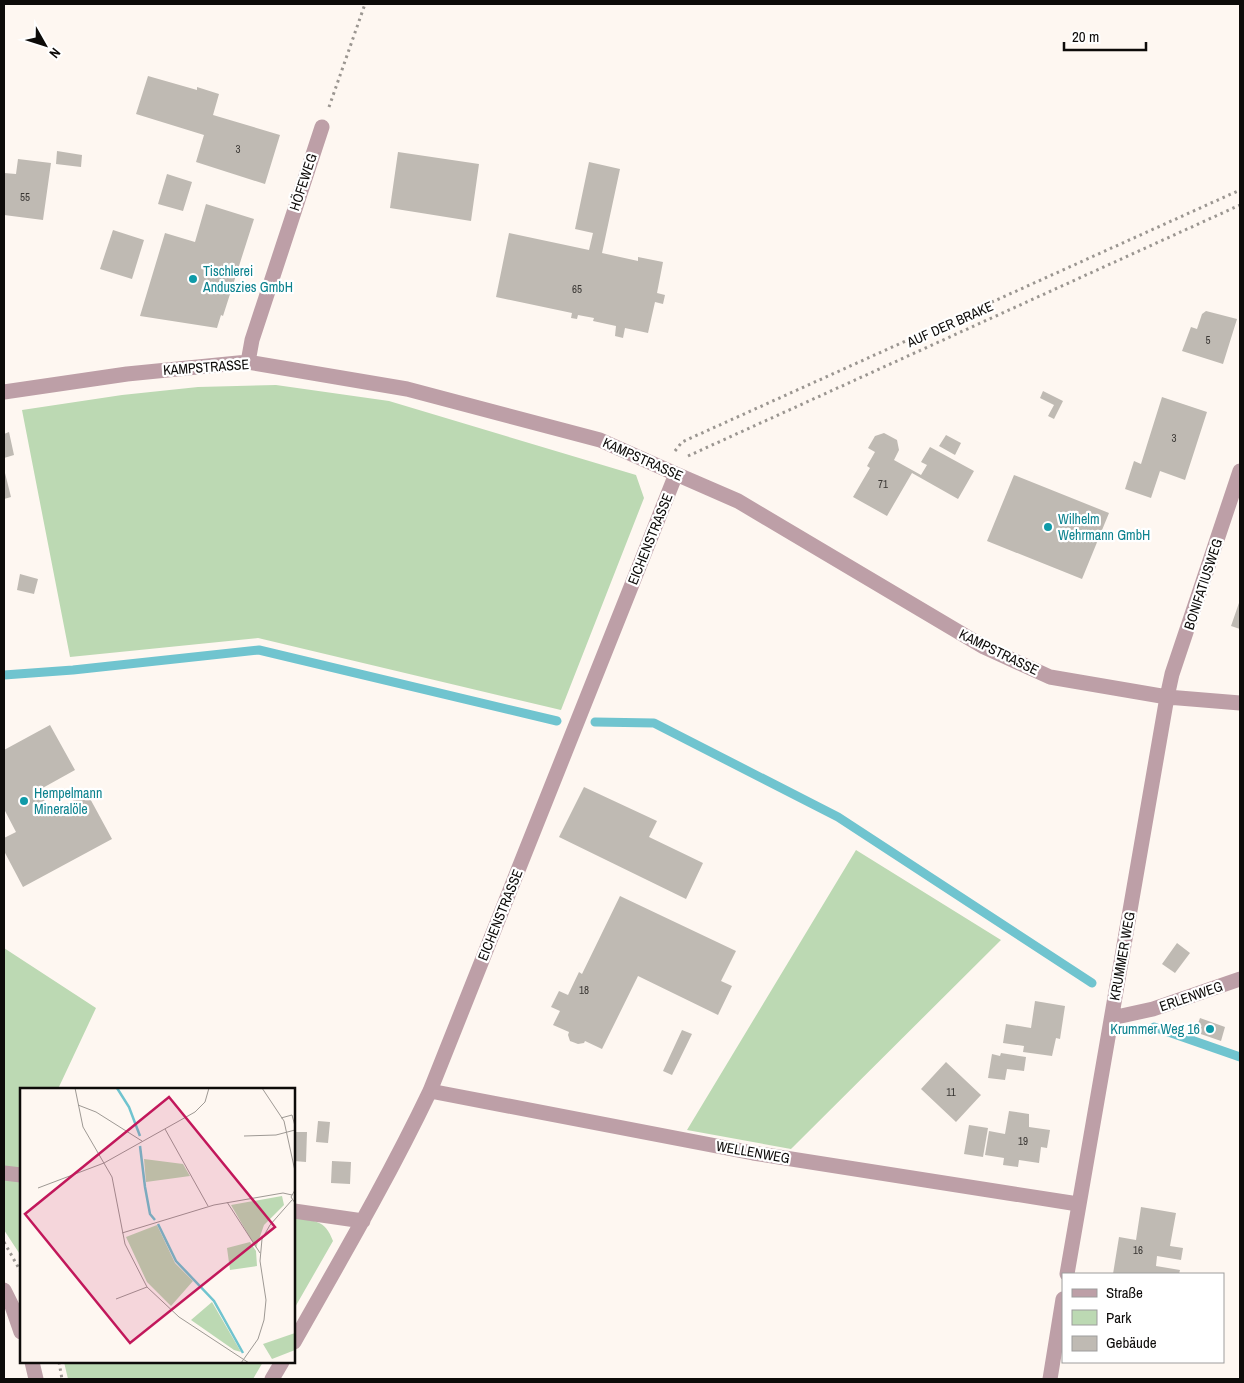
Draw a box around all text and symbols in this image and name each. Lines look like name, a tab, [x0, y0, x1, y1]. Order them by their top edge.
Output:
north arrow	[20, 20, 70, 70]
scale bar	[1064, 20, 1146, 52]
text: 20 m	[1072, 26, 1099, 47]
text: N	[45, 44, 65, 62]
house number: 3	[235, 142, 241, 156]
street label: HÖFEWEG	[285, 151, 321, 213]
house number: 55	[20, 190, 30, 204]
place label: Tischlerei Anduszies GmbH	[202, 262, 293, 296]
marker: Tischlerei Anduszies GmbH	[187, 273, 199, 285]
house number: 65	[572, 282, 582, 296]
street label: AUF DER BRAKE	[903, 297, 996, 351]
house number: 5	[1205, 333, 1211, 347]
street label: KAMPSTRASSE	[162, 355, 250, 379]
house number: 3	[1171, 431, 1177, 445]
street label: KAMPSTRASSE	[600, 433, 686, 485]
house number: 71	[878, 477, 888, 491]
street label: EICHENSTRASSE	[623, 491, 677, 587]
place label: Wilhelm Wehrmann GmbH	[1058, 510, 1150, 544]
marker: Wilhelm Wehrmann GmbH	[1042, 521, 1054, 533]
street label: BONIFATIUSWEG	[1180, 536, 1226, 632]
street label: KAMPSTRASSE	[956, 625, 1042, 679]
place label: Hempelmann Mineralöle	[34, 784, 102, 818]
marker: Hempelmann Mineralöle	[18, 795, 30, 807]
street label: EICHENSTRASSE	[473, 867, 527, 963]
street label: KRUMMER WEG	[1105, 910, 1139, 1002]
street label: ERLENWEG	[1157, 977, 1225, 1015]
house number: 18	[579, 983, 589, 997]
place label: Krummer Weg 16	[1110, 1020, 1200, 1038]
marker: Krummer Weg 16	[1204, 1023, 1216, 1035]
house number: 11	[946, 1085, 956, 1099]
inset map	[20, 1088, 295, 1363]
house number: 19	[1018, 1134, 1028, 1148]
street label: WELLENWEG	[715, 1137, 791, 1167]
house number: 16	[1133, 1243, 1143, 1257]
legend	[1062, 1273, 1224, 1363]
text: Straße	[1106, 1282, 1143, 1303]
text: Park	[1106, 1307, 1132, 1328]
text: Gebäude	[1106, 1332, 1157, 1353]

